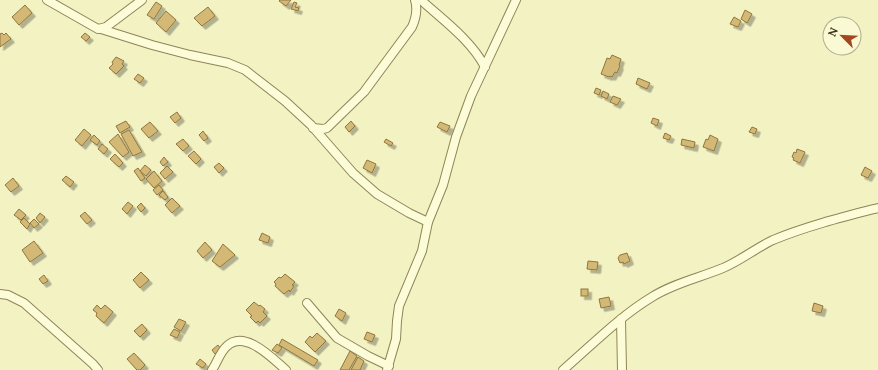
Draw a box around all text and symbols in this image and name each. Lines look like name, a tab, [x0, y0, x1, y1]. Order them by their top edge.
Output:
north arrow	[822, 16, 862, 56]
text: N	[825, 25, 841, 39]

